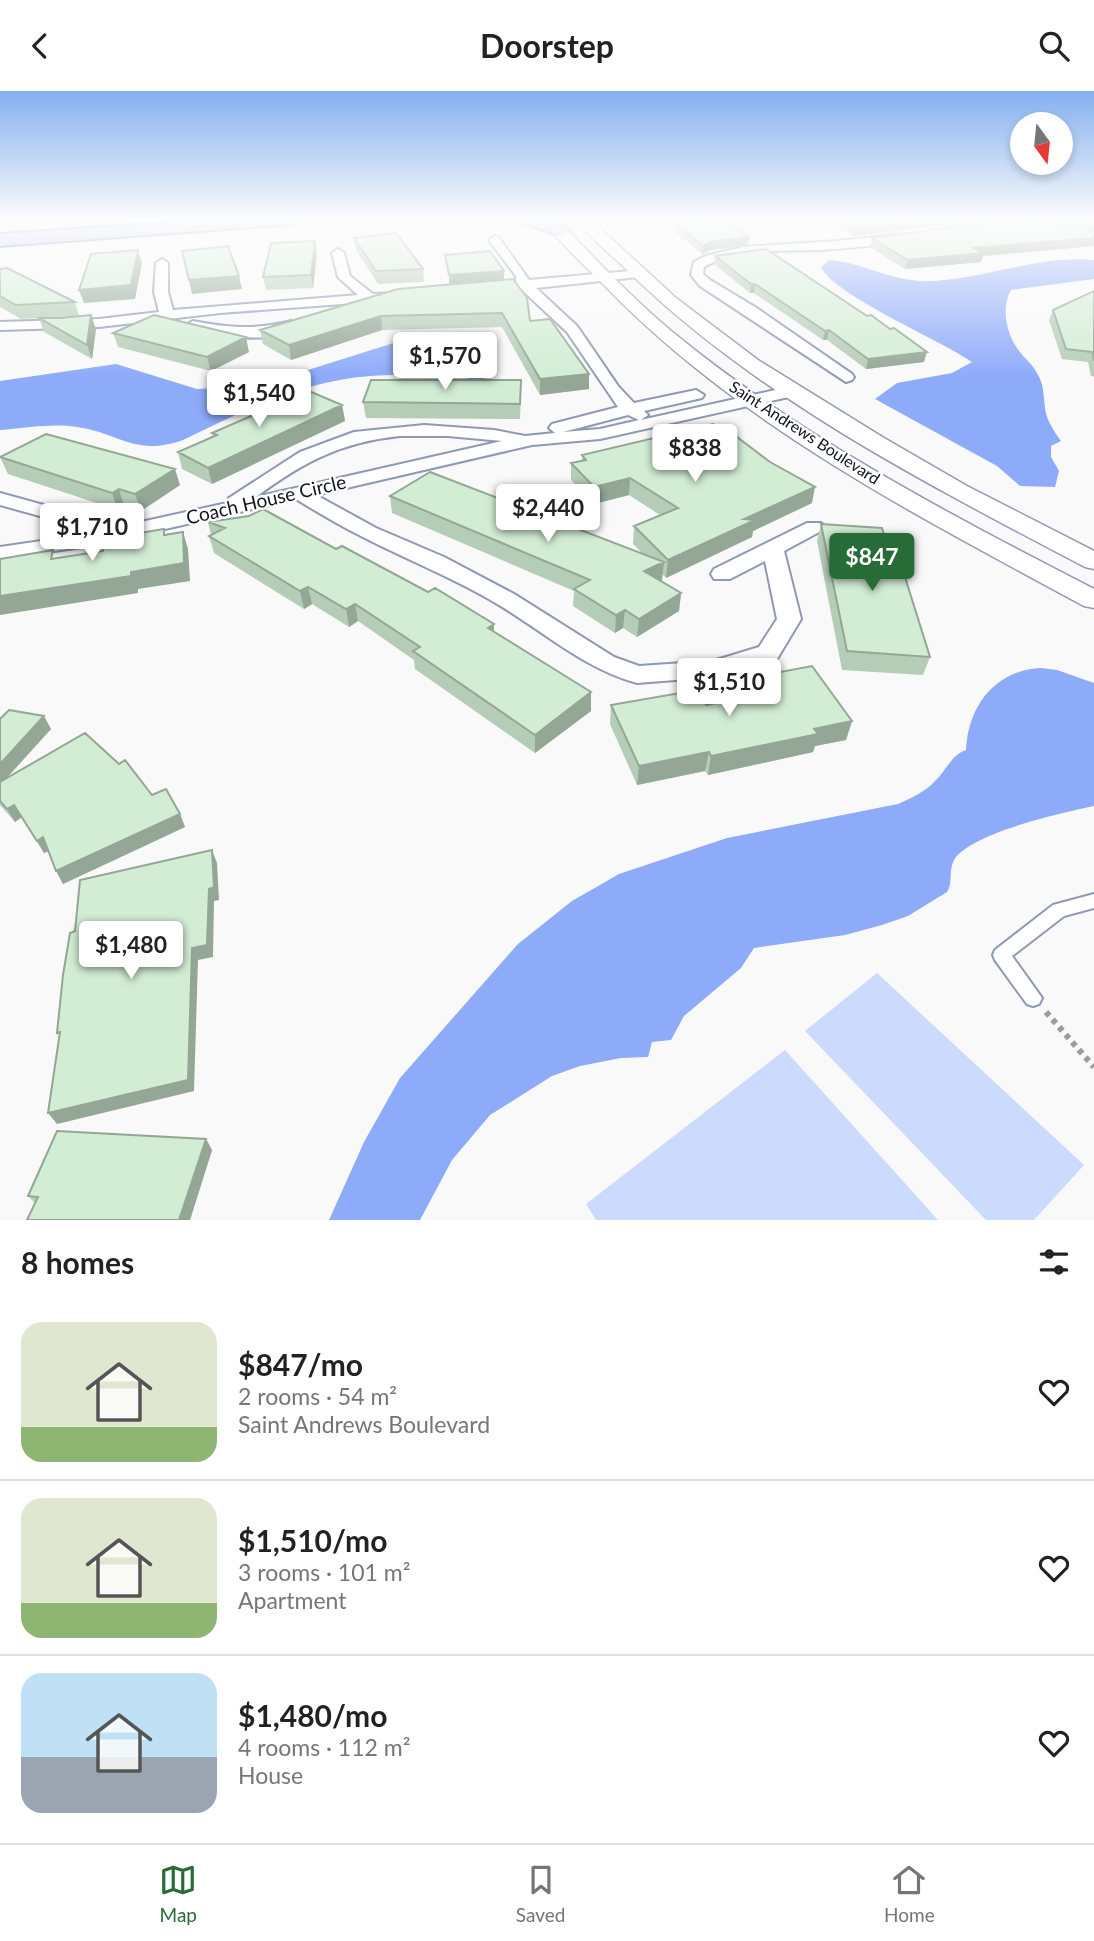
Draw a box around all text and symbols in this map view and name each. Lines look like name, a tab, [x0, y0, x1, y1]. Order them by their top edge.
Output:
text: Doorstep	[480, 26, 614, 65]
icon: back	[21, 27, 59, 65]
icon: search	[1035, 27, 1073, 65]
north arrow	[1010, 112, 1073, 175]
map controls	[1010, 112, 1073, 175]
pin: $1,570	[388, 333, 502, 392]
text: $1,570	[409, 341, 481, 369]
pin: $1,540	[202, 369, 316, 429]
street label: Saint Andrews Boulevard	[726, 376, 884, 488]
text: $1,540	[223, 378, 295, 406]
pin: $838	[654, 425, 736, 484]
text: $838	[668, 433, 722, 461]
street label: Coach House Circle	[184, 469, 348, 529]
pin: $2,440	[491, 484, 605, 544]
text: $2,440	[512, 493, 584, 521]
pin: $1,710	[35, 503, 149, 563]
text: $1,710	[56, 512, 128, 540]
pin: $847	[831, 533, 913, 593]
text: $847	[845, 542, 899, 570]
pin: $1,510	[672, 659, 786, 718]
text: $1,510	[693, 667, 765, 695]
pin: $1,480	[74, 921, 188, 981]
text: $1,480	[95, 930, 167, 958]
icon: filters	[1035, 1243, 1073, 1281]
text: 8 homes	[21, 1244, 134, 1280]
text: $847/mo	[238, 1346, 363, 1382]
icon: home	[77, 1350, 161, 1434]
icon: heart	[1035, 1373, 1073, 1411]
text: 2 rooms · 54 m²	[238, 1382, 397, 1410]
text: Saint Andrews Boulevard	[238, 1410, 490, 1438]
text: $1,510/mo	[238, 1522, 387, 1558]
icon: home	[77, 1526, 161, 1610]
icon: heart	[1035, 1549, 1073, 1587]
text: 3 rooms · 101 m²	[238, 1558, 410, 1586]
text: Apartment	[238, 1586, 346, 1614]
text: $1,480/mo	[238, 1697, 387, 1733]
icon: home	[77, 1701, 161, 1785]
icon: heart	[1035, 1724, 1073, 1762]
text: 4 rooms · 112 m²	[238, 1733, 410, 1761]
text: House	[238, 1761, 303, 1789]
tab: Map	[159, 1861, 197, 1926]
tab: Saved	[516, 1861, 565, 1926]
tab: Home	[884, 1861, 935, 1926]

